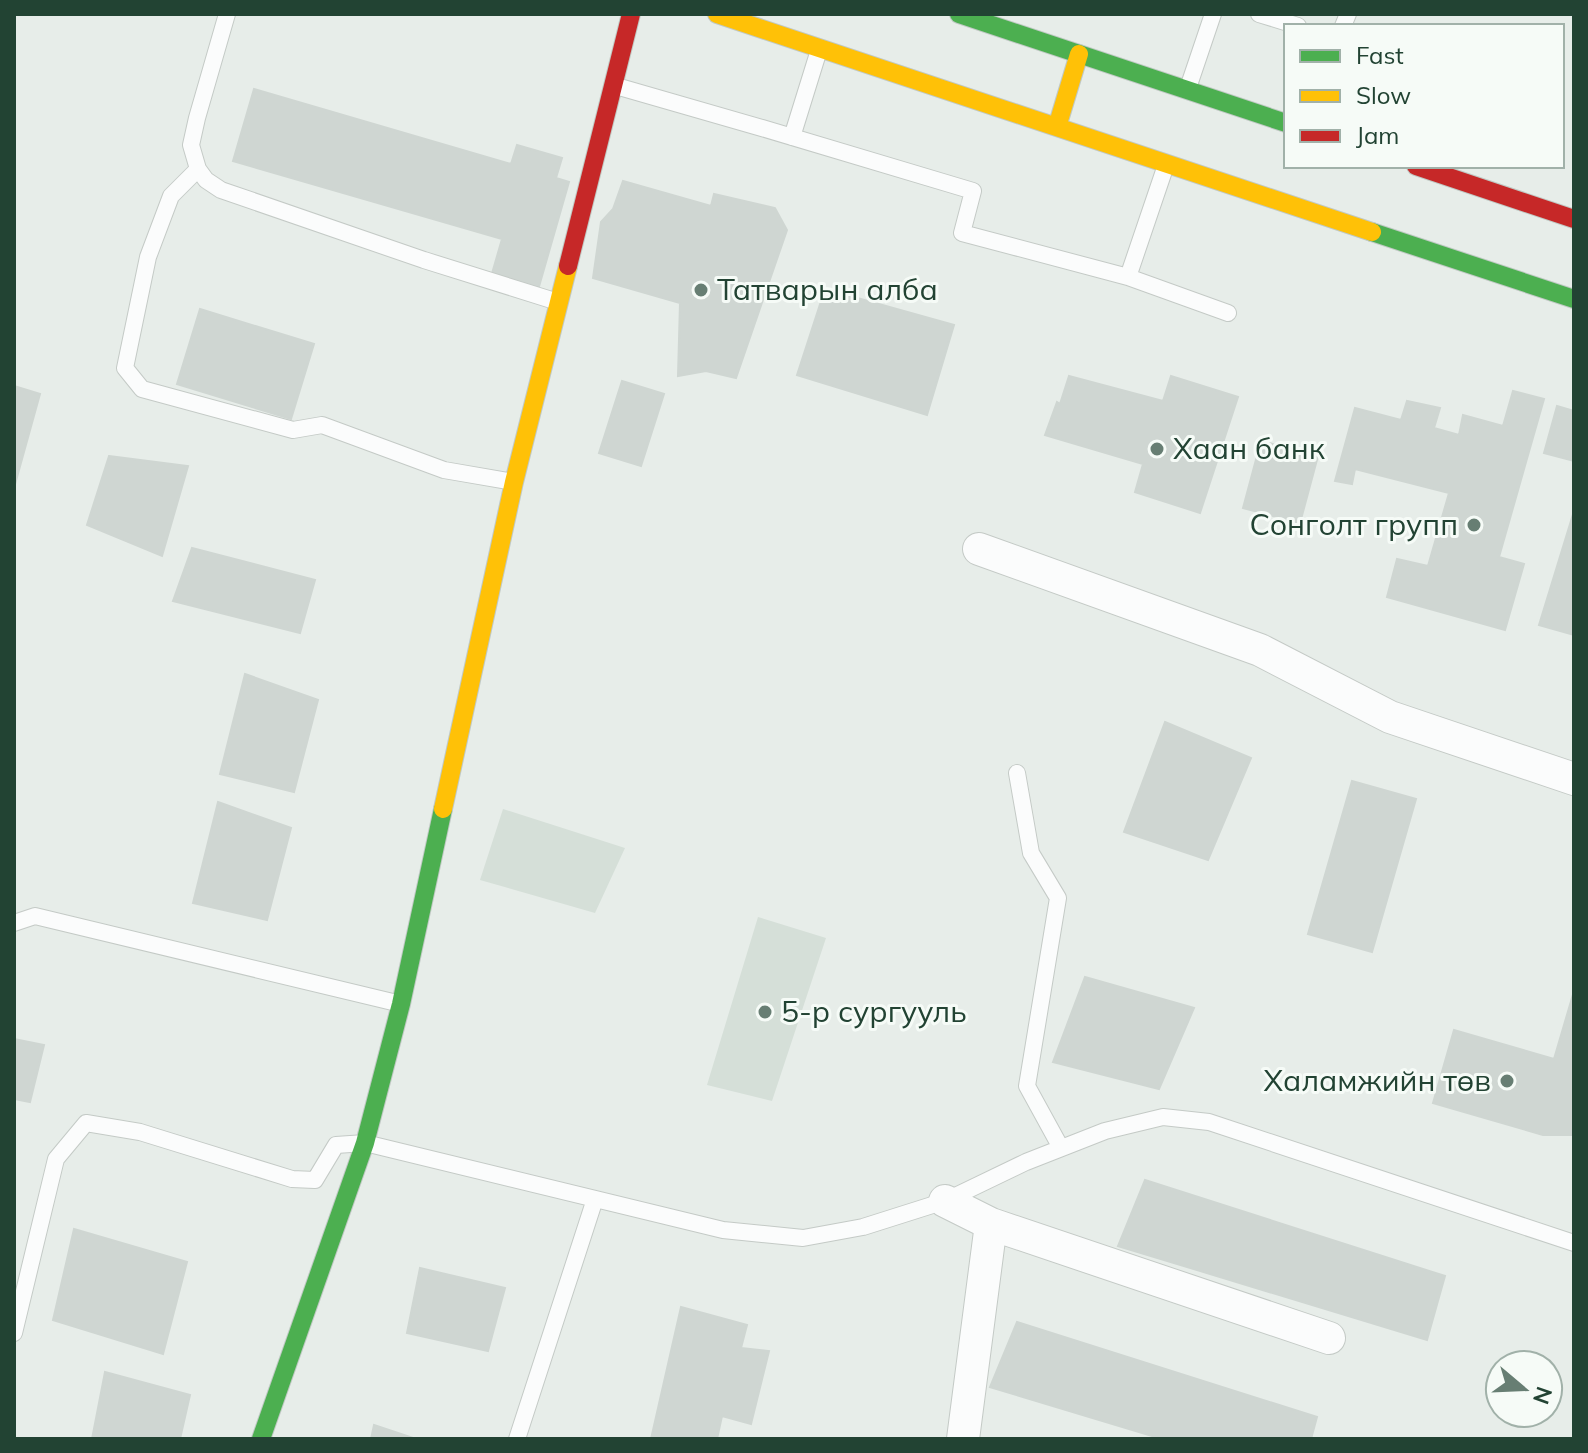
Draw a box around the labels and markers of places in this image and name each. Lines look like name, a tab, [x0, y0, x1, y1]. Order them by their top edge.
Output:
place label: Татварын алба	[717, 270, 938, 308]
marker: Татварын алба	[692, 281, 710, 299]
place label: Хаан банк	[1173, 429, 1326, 467]
marker: Хаан банк	[1148, 440, 1166, 458]
place label: Сонголт групп	[1249, 505, 1458, 543]
marker: Сонголт групп	[1465, 516, 1483, 534]
place label: 5-р сургууль	[781, 992, 967, 1030]
marker: 5-р сургууль	[756, 1003, 774, 1021]
place label: Халамжийн төв	[1264, 1061, 1491, 1099]
marker: Халамжийн төв	[1498, 1072, 1516, 1090]

